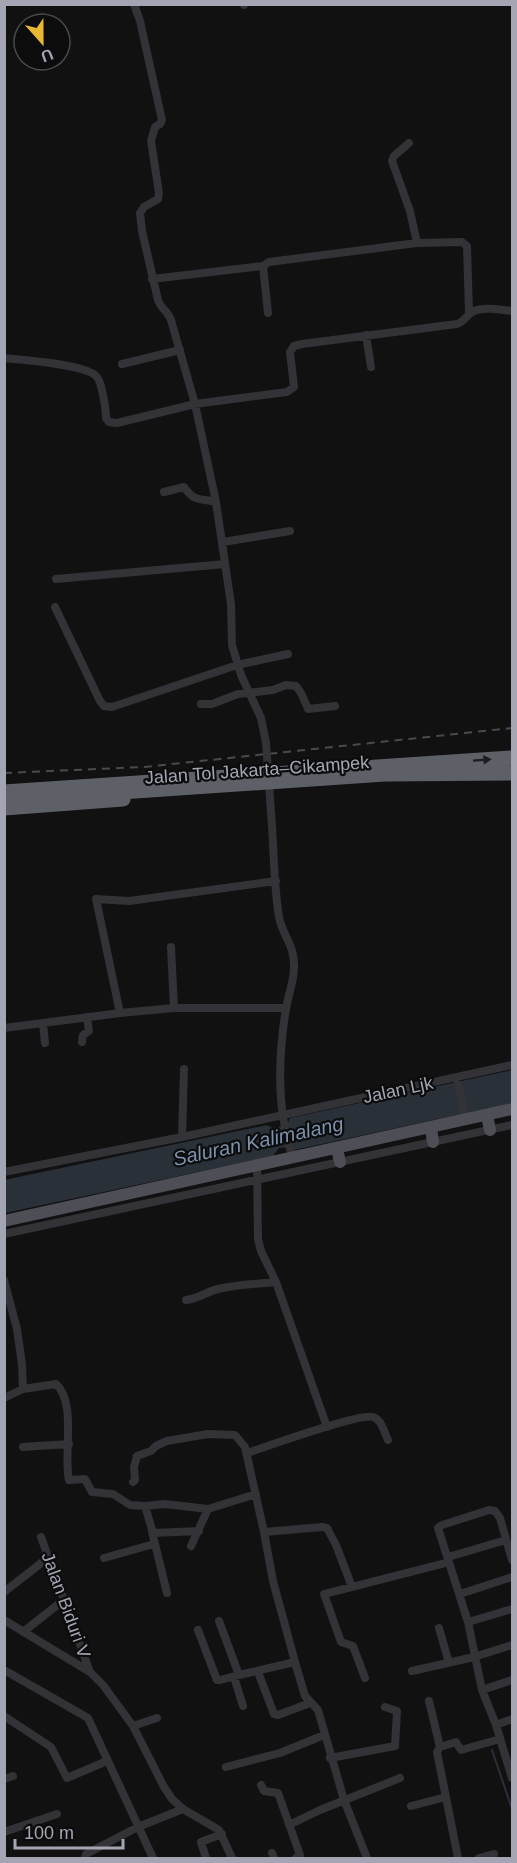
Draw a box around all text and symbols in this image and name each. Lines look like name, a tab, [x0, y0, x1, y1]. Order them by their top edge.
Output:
north arrow	[12, 12, 72, 72]
text: U	[39, 46, 56, 66]
street label: Jalan Tol Jakarta–Cikampek	[144, 752, 371, 788]
one-way arrow	[473, 756, 492, 765]
street label: Jalan Ljk	[361, 1073, 436, 1107]
water label: Saluran Kalimalang	[171, 1112, 345, 1170]
street label: Jalan Biduri V	[38, 1549, 94, 1661]
scale bar	[15, 1812, 123, 1850]
text: 100 m	[24, 1823, 74, 1843]

